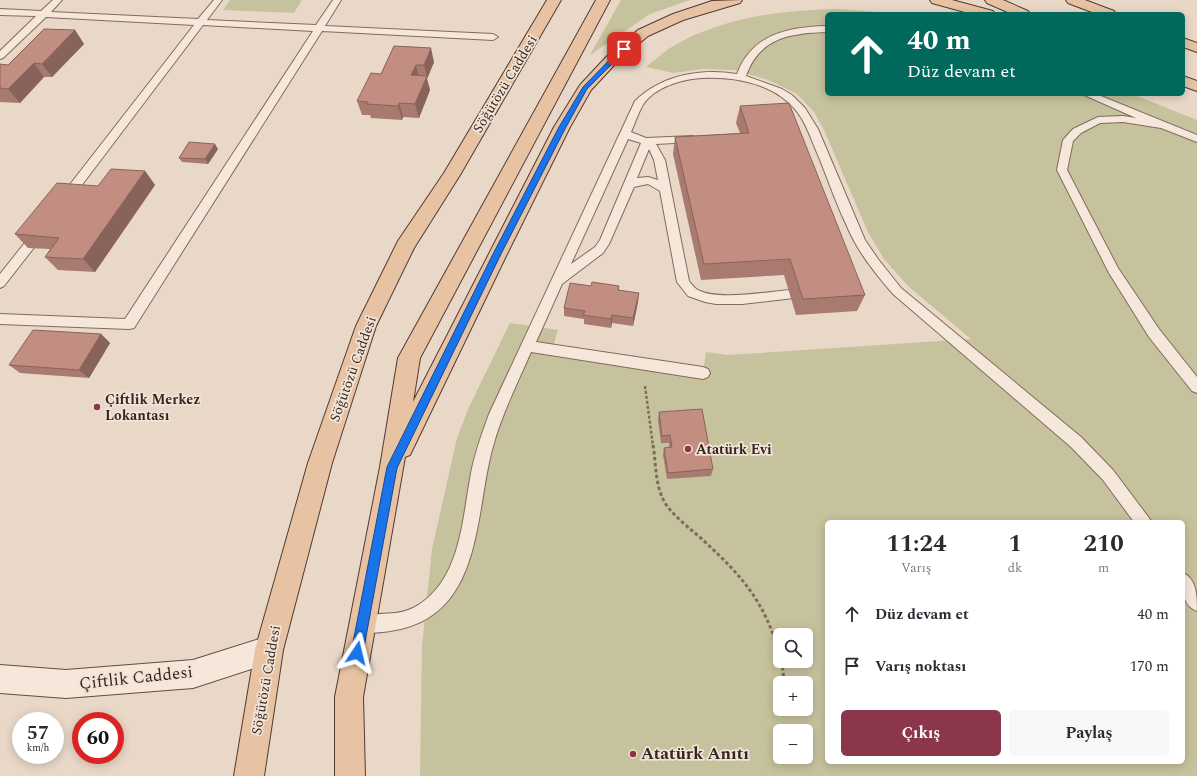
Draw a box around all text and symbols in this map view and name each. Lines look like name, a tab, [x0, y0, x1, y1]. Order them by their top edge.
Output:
text: 40 m	[907, 19, 971, 62]
icon: ahead	[841, 28, 893, 80]
street label: Söğütözü Caddesi	[467, 31, 543, 137]
pin	[607, 32, 641, 66]
icon: arrive	[613, 38, 635, 60]
text: Düz devam et	[907, 58, 1016, 85]
street label: Söğütözü Caddesi	[324, 313, 382, 425]
place label: Çiftlik Merkez Lokantası	[105, 389, 200, 426]
marker: Çiftlik Merkez Lokantası	[92, 402, 102, 412]
place label: Atatürk Evi	[696, 439, 772, 460]
marker: Atatürk Evi	[683, 444, 693, 454]
text: 11:24	[886, 526, 946, 562]
text: 1	[1008, 526, 1022, 562]
text: 210	[1083, 526, 1124, 562]
text: Varış	[901, 558, 931, 578]
text: dk	[1008, 558, 1022, 578]
text: m	[1098, 558, 1109, 578]
icon: ahead	[841, 603, 863, 625]
text: Düz devam et	[875, 603, 969, 626]
text: 40 m	[1137, 603, 1169, 626]
street label: Söğütözü Caddesi	[246, 623, 286, 737]
map controls	[773, 628, 813, 764]
button: search	[773, 628, 813, 668]
position arrow	[336, 632, 378, 674]
icon: arrive	[841, 655, 863, 677]
text: Varış noktası	[875, 655, 966, 678]
text: 170 m	[1130, 655, 1169, 678]
street label: Çiftlik Caddesi	[78, 659, 194, 697]
button: +	[773, 676, 813, 716]
button: Çıkış	[841, 710, 1001, 756]
button: Paylaş	[1009, 710, 1169, 756]
speed limit sign: 60	[72, 712, 124, 764]
text: 57	[27, 718, 49, 748]
button: −	[773, 724, 813, 764]
text: km/h	[27, 740, 49, 756]
place label: Atatürk Anıtı	[641, 741, 749, 767]
marker: Atatürk Anıtı	[628, 749, 638, 759]

